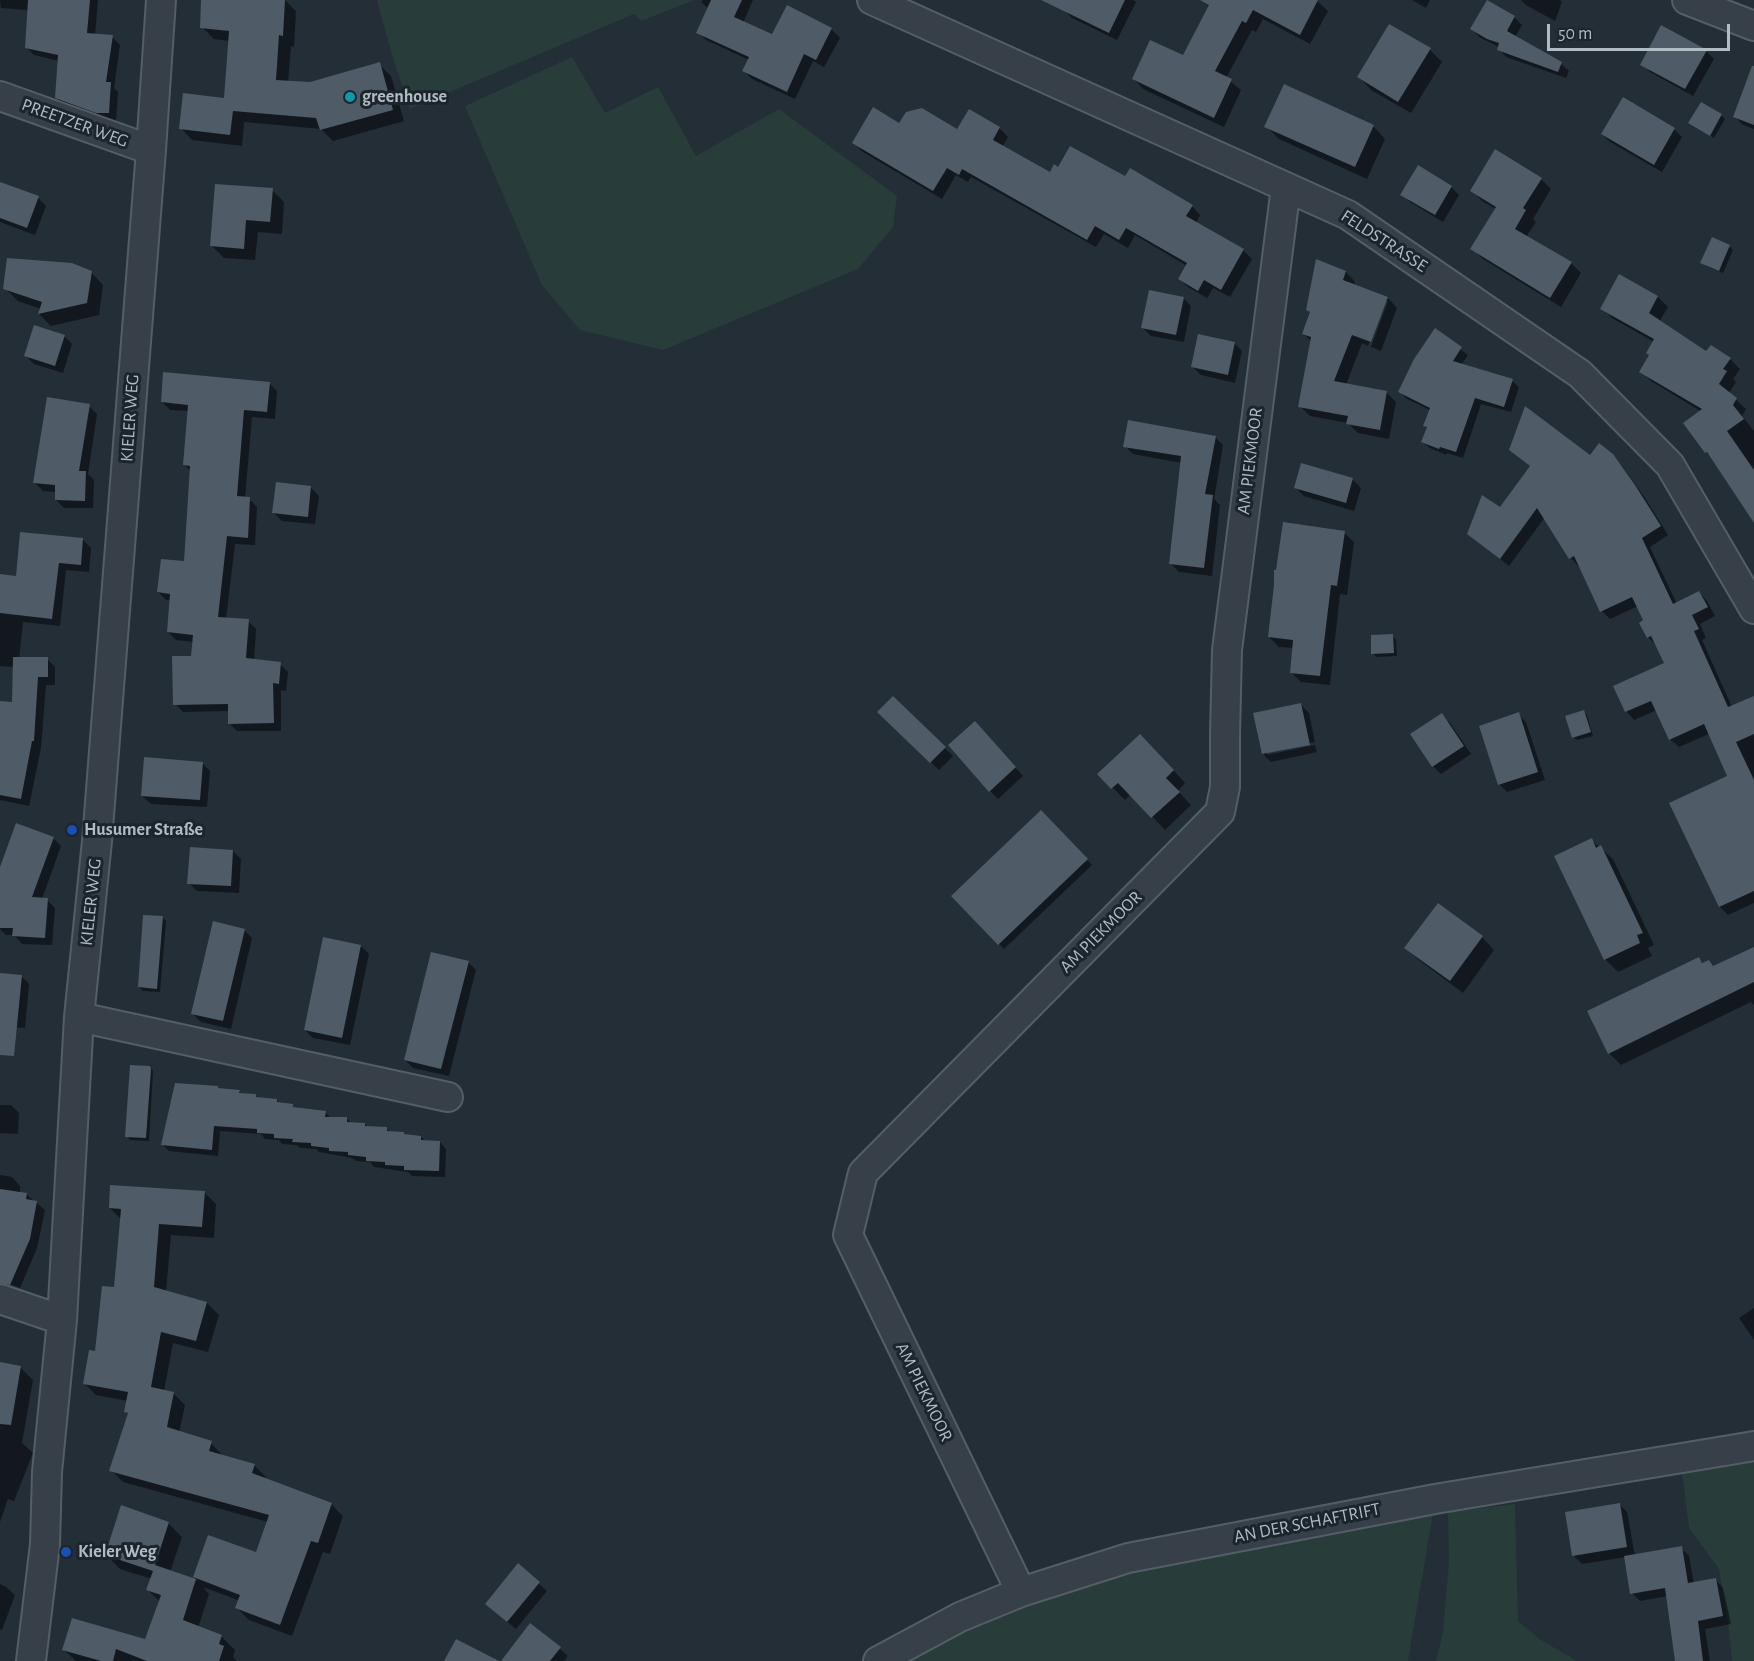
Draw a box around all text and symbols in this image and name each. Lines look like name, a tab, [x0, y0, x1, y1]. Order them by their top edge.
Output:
scale bar	[1550, 12, 1733, 50]
text: 50 m	[1558, 25, 1592, 43]
place label: greenhouse	[362, 86, 447, 108]
marker: greenhouse	[343, 90, 357, 104]
street label: PREETZER WEG	[19, 94, 131, 152]
street label: FELDSTRASSE	[1337, 205, 1431, 277]
street label: KIELER WEG	[116, 373, 144, 463]
street label: AM PIEKMOOR	[1233, 406, 1267, 516]
place label: Husumer Straße	[84, 819, 203, 841]
marker: Husumer Straße	[65, 823, 79, 837]
street label: KIELER WEG	[76, 857, 106, 947]
street label: AM PIEKMOOR	[1055, 886, 1147, 978]
street label: AM PIEKMOOR	[891, 1339, 957, 1445]
street label: AN DER SCHAFTRIFT	[1232, 1498, 1382, 1548]
place label: Kieler Weg	[78, 1541, 157, 1563]
marker: Kieler Weg	[59, 1545, 73, 1559]

